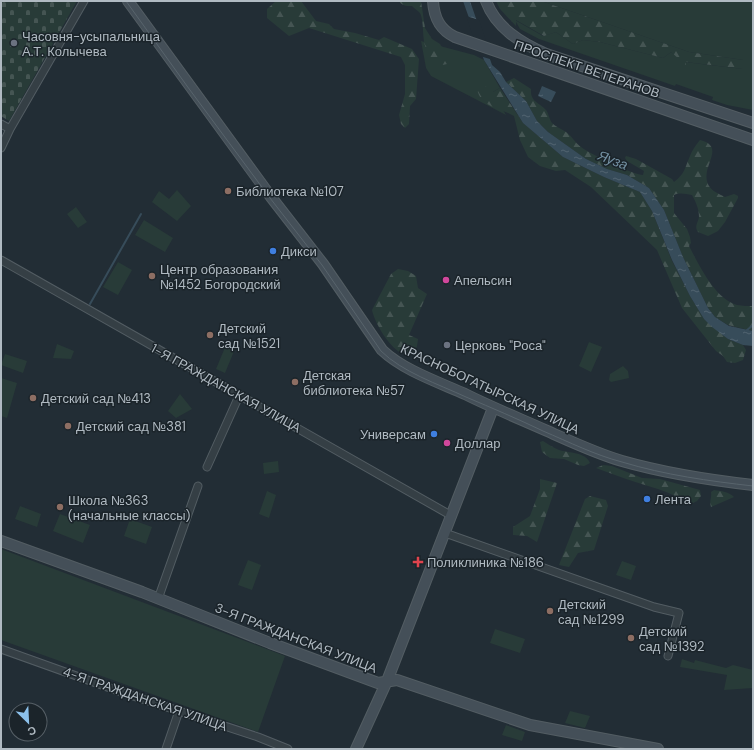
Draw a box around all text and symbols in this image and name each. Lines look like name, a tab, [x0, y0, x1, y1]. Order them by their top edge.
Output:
place label: Часовня-усыпальница А.Т. Колычева	[22, 28, 161, 60]
street label: ПРОСПЕКТ ВЕТЕРАНОВ	[512, 36, 662, 102]
marker: Часовня-усыпальница А.Т. Колычева	[9, 38, 19, 48]
water label: Яуза	[595, 146, 631, 174]
place label: Библиотека №107	[236, 183, 344, 200]
marker: Библиотека №107	[223, 186, 233, 196]
place label: Дикси	[281, 243, 317, 260]
marker: Дикси	[268, 246, 278, 256]
place label: Центр образования №1452 Богородский	[160, 261, 280, 293]
marker: Центр образования №1452 Богородский	[147, 271, 157, 281]
place label: Апельсин	[454, 272, 512, 289]
marker: Апельсин	[441, 275, 451, 285]
place label: Детский сад №1521	[218, 320, 280, 352]
marker: Детский сад №1521	[205, 330, 215, 340]
place label: Церковь "Роса"	[455, 337, 546, 354]
street label: 1-Я ГРАЖДАНСКАЯ УЛИЦА	[148, 340, 304, 437]
street label: КРАСНОБОГАТЫРСКАЯ УЛИЦА	[398, 340, 582, 438]
marker: Церковь "Роса"	[442, 340, 452, 350]
place label: Детская библиотека №57	[303, 367, 405, 399]
marker: Детская библиотека №57	[290, 377, 300, 387]
place label: Детский сад №413	[41, 390, 151, 407]
marker: Детский сад №413	[28, 393, 38, 403]
place label: Детский сад №381	[76, 418, 186, 435]
marker: Детский сад №381	[63, 421, 73, 431]
place label: Универсам	[360, 426, 426, 443]
marker: Универсам	[429, 429, 439, 439]
place label: Доллар	[455, 435, 501, 452]
marker: Доллар	[442, 438, 452, 448]
place label: Лента	[655, 491, 692, 508]
place label: Школа №363 (начальные классы)	[68, 492, 191, 524]
marker: Лента	[642, 494, 652, 504]
marker: Школа №363 (начальные классы)	[55, 502, 65, 512]
place label: Поликлиника №186	[427, 554, 544, 571]
marker: Поликлиника №186	[412, 556, 424, 568]
place label: Детский сад №1299	[558, 596, 624, 628]
street label: 3-Я ГРАЖДАНСКАЯ УЛИЦА	[212, 599, 380, 677]
marker: Детский сад №1299	[545, 606, 555, 616]
place label: Детский сад №1392	[639, 623, 705, 655]
marker: Детский сад №1392	[626, 633, 636, 643]
street label: 4-Я ГРАЖДАНСКАЯ УЛИЦА	[61, 663, 230, 735]
north arrow	[8, 702, 48, 742]
text: С	[26, 723, 39, 739]

